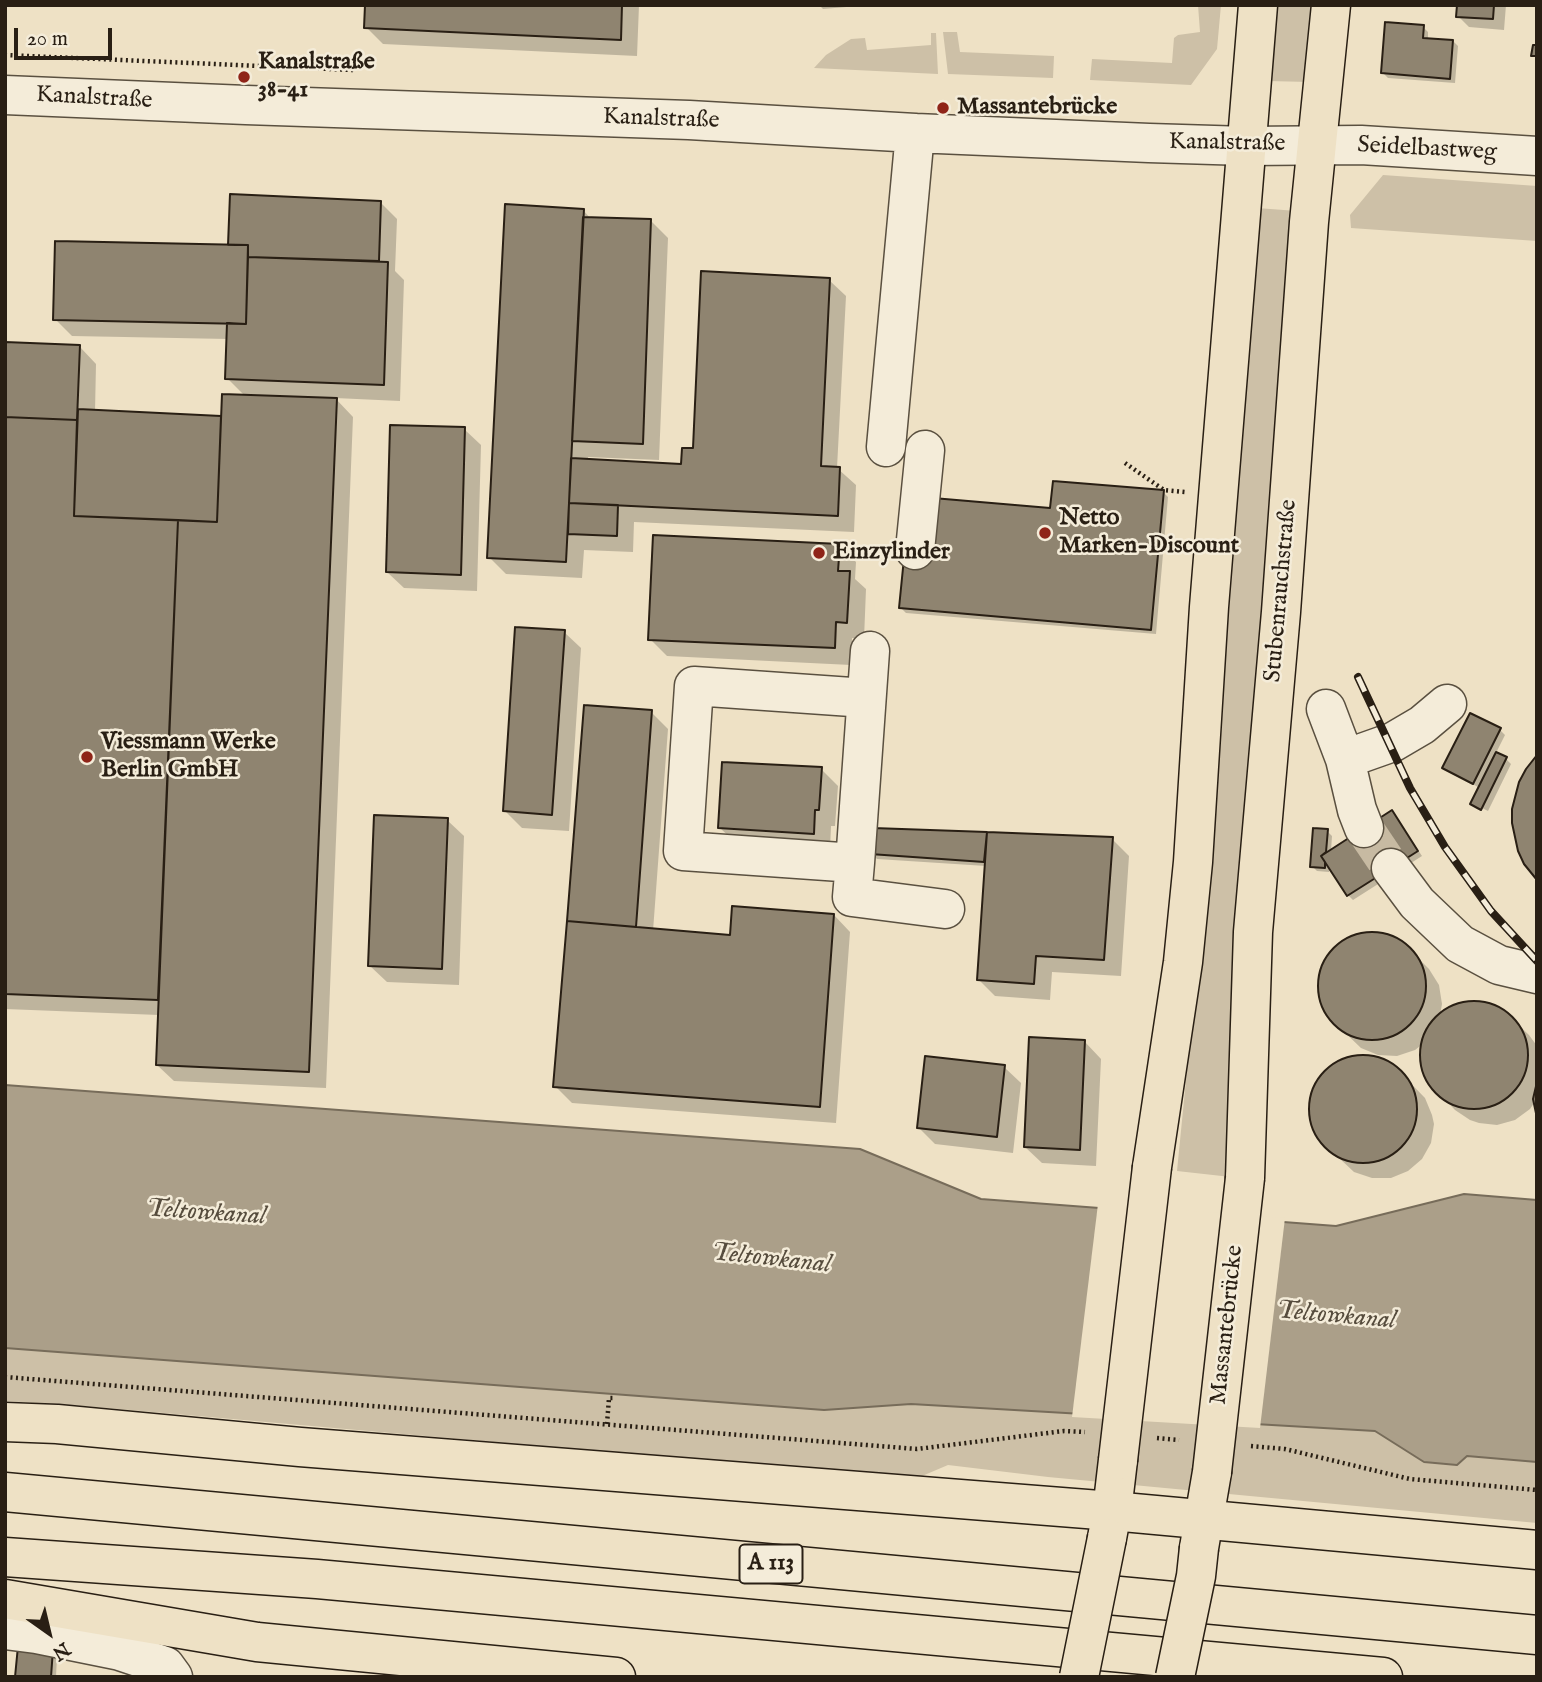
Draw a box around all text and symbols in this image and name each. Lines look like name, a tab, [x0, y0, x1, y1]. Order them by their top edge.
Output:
scale bar	[18, 14, 116, 58]
text: 20 m	[27, 26, 68, 53]
place label: Kanalstraße 38-41	[258, 49, 375, 105]
marker: Kanalstraße 38-41	[236, 69, 252, 85]
street label: Kanalstraße	[35, 82, 153, 116]
place label: Massantebrücke	[957, 94, 1117, 122]
marker: Massantebrücke	[935, 100, 951, 116]
street label: Kanalstraße	[602, 104, 720, 136]
street label: Kanalstraße	[1168, 129, 1286, 159]
street label: Seidelbastweg	[1357, 132, 1497, 168]
street label: Stubenrauchstraße	[1260, 498, 1304, 684]
place label: Netto Marken-Discount	[1059, 505, 1239, 561]
marker: Netto Marken-Discount	[1037, 525, 1053, 541]
place label: Einzylinder	[833, 539, 950, 567]
marker: Einzylinder	[811, 545, 827, 561]
place label: Viessmann Werke Berlin GmbH	[101, 729, 276, 785]
marker: Viessmann Werke Berlin GmbH	[79, 749, 95, 765]
water label: Teltowkanal	[145, 1194, 267, 1234]
water label: Teltowkanal	[710, 1238, 832, 1282]
street label: Massantebrücke	[1205, 1244, 1251, 1406]
water label: Teltowkanal	[1275, 1296, 1397, 1338]
road number: A 113	[740, 1544, 802, 1583]
north arrow	[14, 1598, 84, 1668]
text: N	[47, 1636, 74, 1665]

